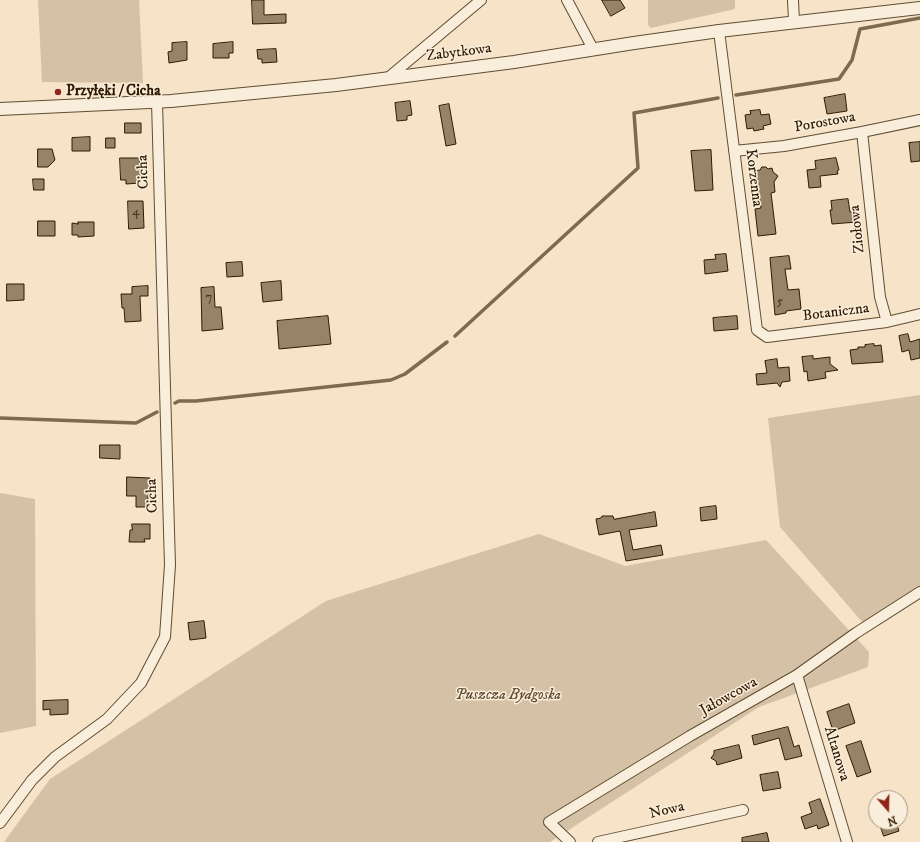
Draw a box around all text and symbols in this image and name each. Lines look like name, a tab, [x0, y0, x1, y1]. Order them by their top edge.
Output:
street label: Zabytkowa	[425, 40, 493, 66]
place label: Przyłęki / Cicha	[66, 83, 161, 101]
marker: Przyłęki / Cicha	[53, 87, 63, 97]
street label: Porostowa	[793, 109, 857, 137]
street label: Korzenna	[741, 148, 765, 208]
street label: Cicha	[134, 154, 154, 190]
house number: 4	[132, 204, 140, 220]
street label: Ziołowa	[847, 204, 869, 254]
house number: 7	[206, 290, 212, 306]
house number: 5	[777, 294, 783, 310]
street label: Botaniczna	[802, 300, 870, 326]
street label: Cicha	[143, 478, 163, 514]
street label: Jałowcowa	[697, 674, 761, 720]
park label: Puszcza Bydgoska	[455, 687, 561, 705]
street label: Altanowa	[819, 725, 853, 783]
north arrow	[868, 790, 908, 830]
street label: Nowa	[648, 798, 686, 824]
text: N	[885, 812, 898, 828]

